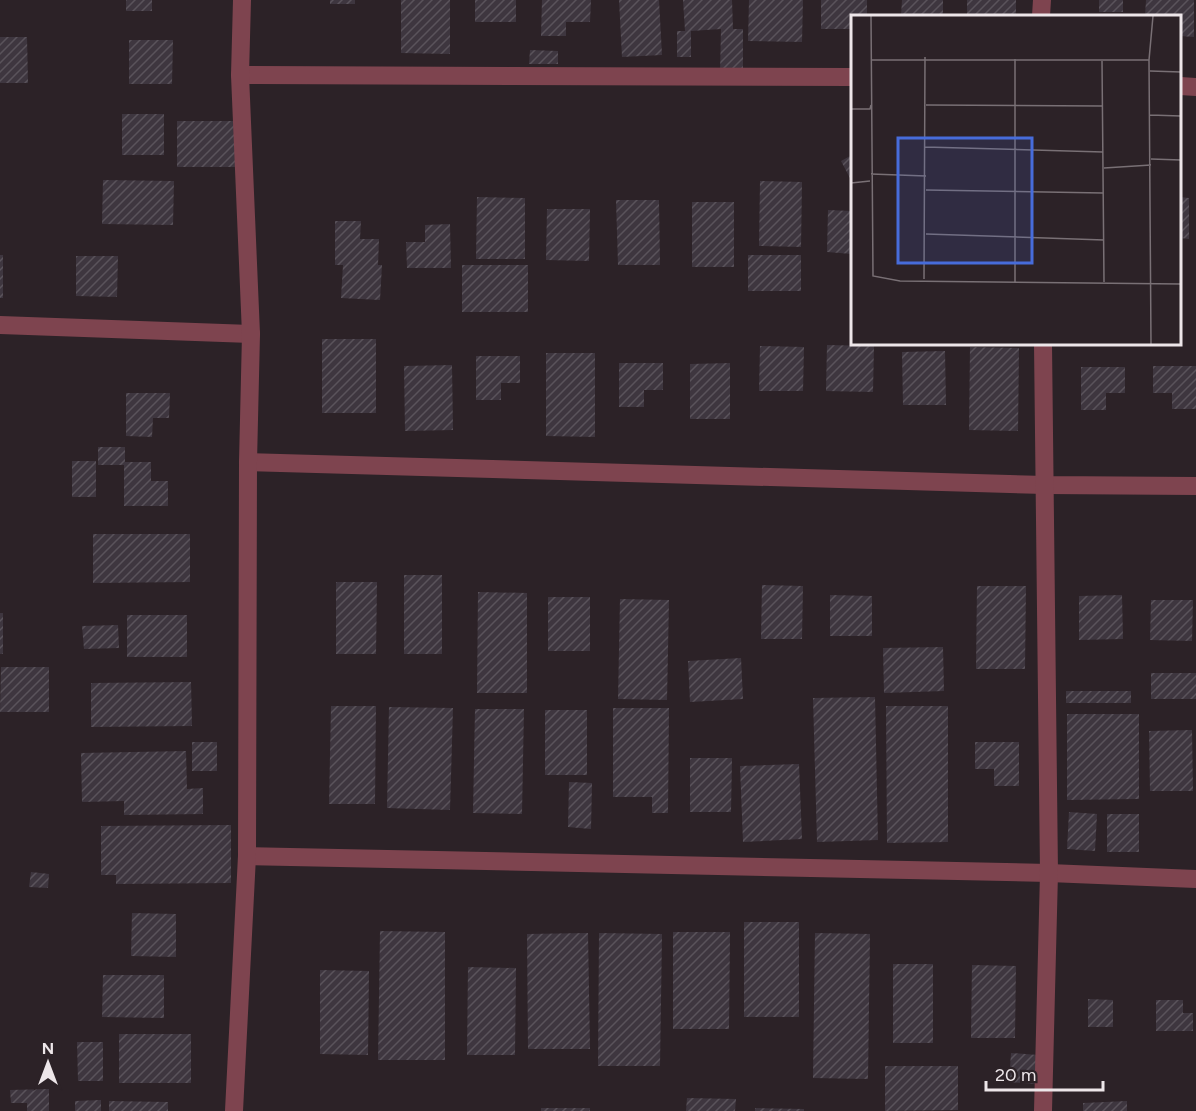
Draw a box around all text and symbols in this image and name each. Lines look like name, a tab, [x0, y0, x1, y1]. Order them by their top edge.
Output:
inset map	[851, 15, 1181, 345]
north arrow	[18, 1033, 78, 1093]
text: N	[42, 1039, 54, 1058]
scale bar	[986, 1054, 1103, 1092]
text: 20 m	[995, 1064, 1036, 1086]

